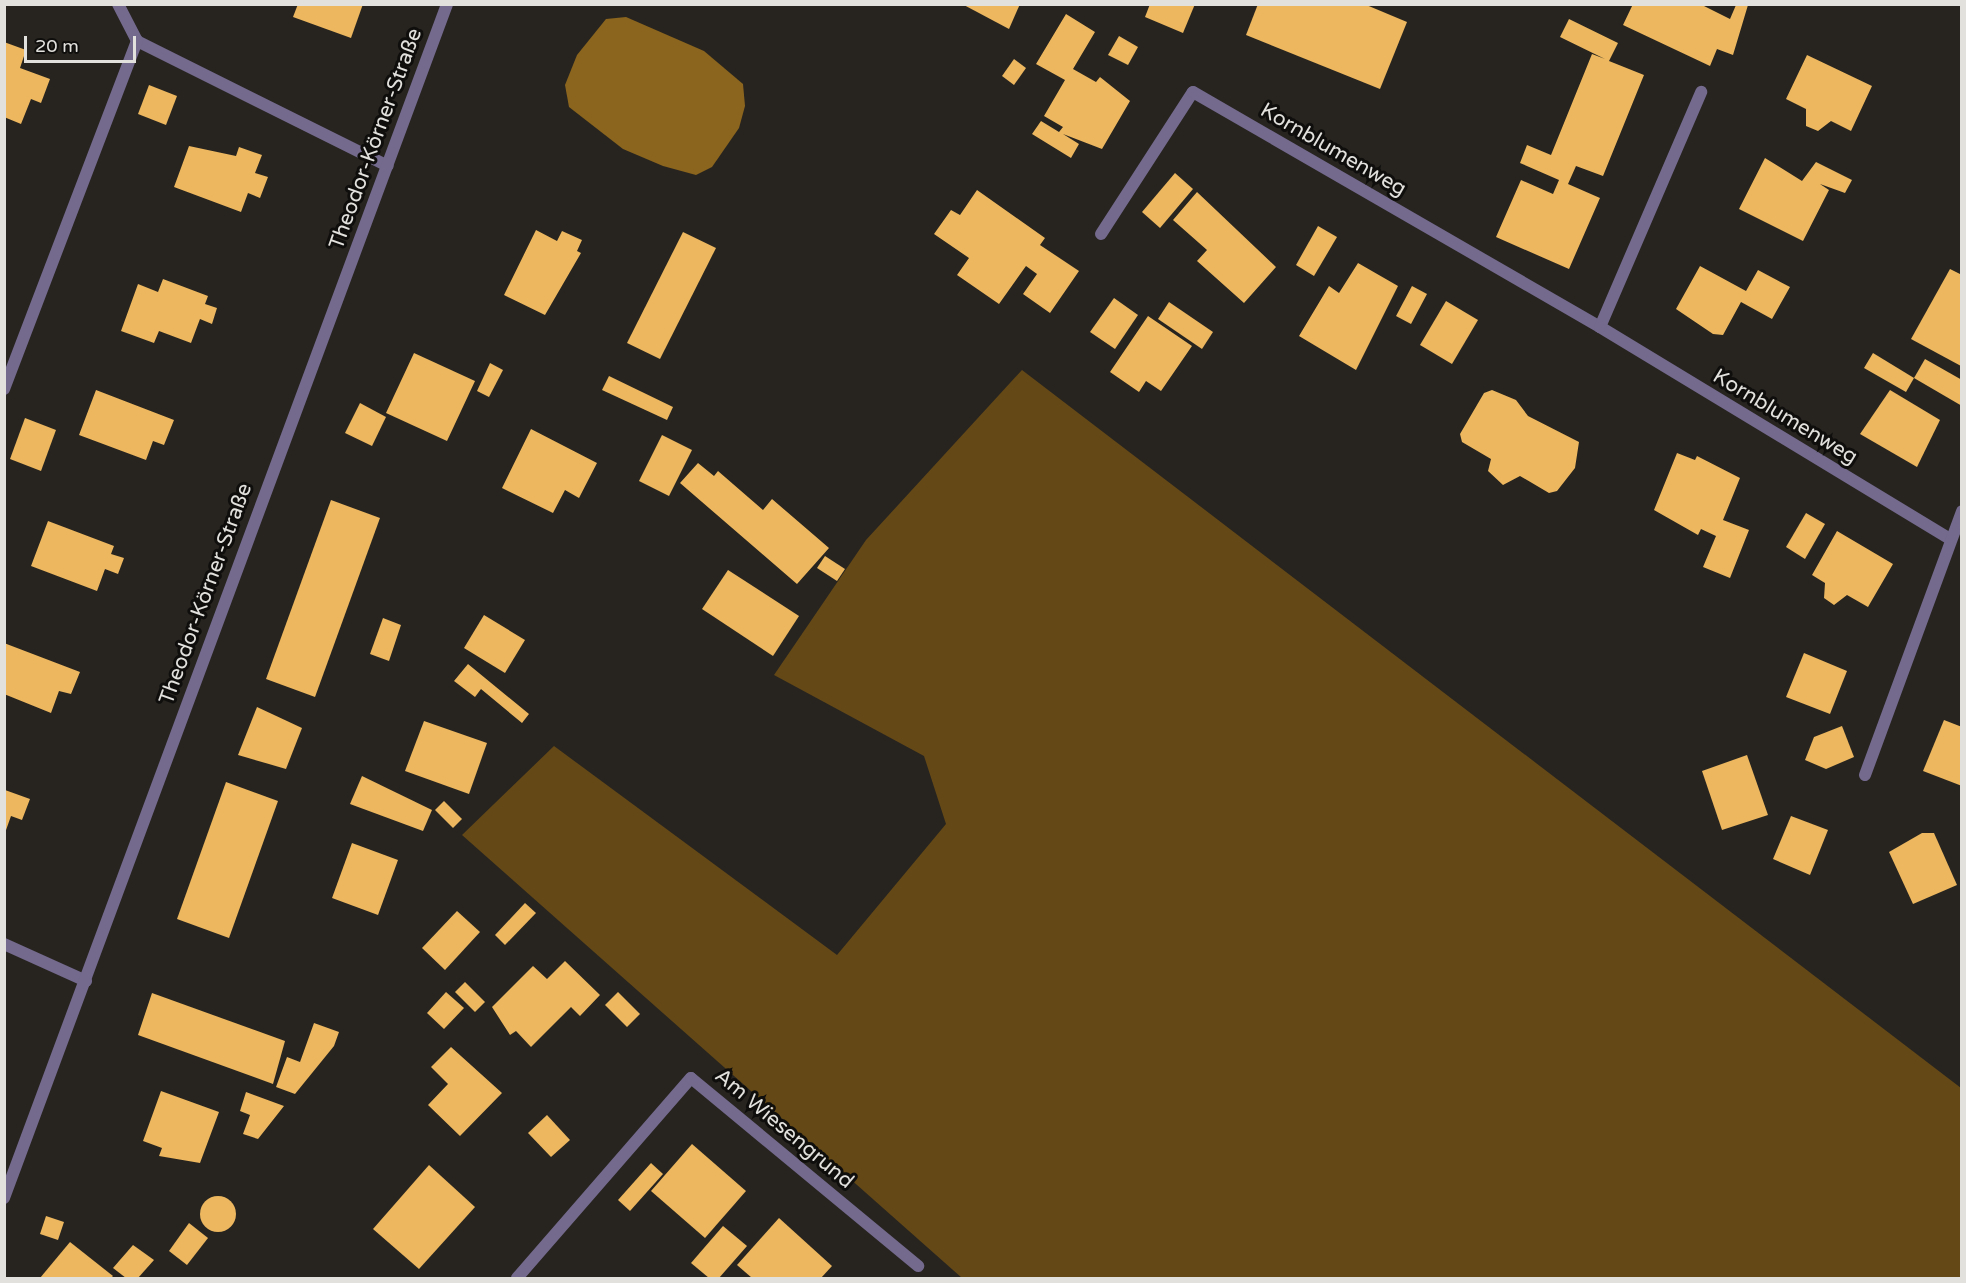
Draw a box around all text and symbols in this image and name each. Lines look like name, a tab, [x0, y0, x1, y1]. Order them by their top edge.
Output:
scale bar	[27, 24, 140, 62]
street label: Theodor-Körner-Straße	[324, 25, 428, 253]
text: 20 m	[35, 35, 79, 57]
street label: Kornblumenweg	[1256, 98, 1410, 202]
street label: Kornblumenweg	[1708, 364, 1862, 470]
street label: Theodor-Körner-Straße	[154, 480, 258, 708]
street label: Am Wiesengrund	[710, 1064, 858, 1194]

